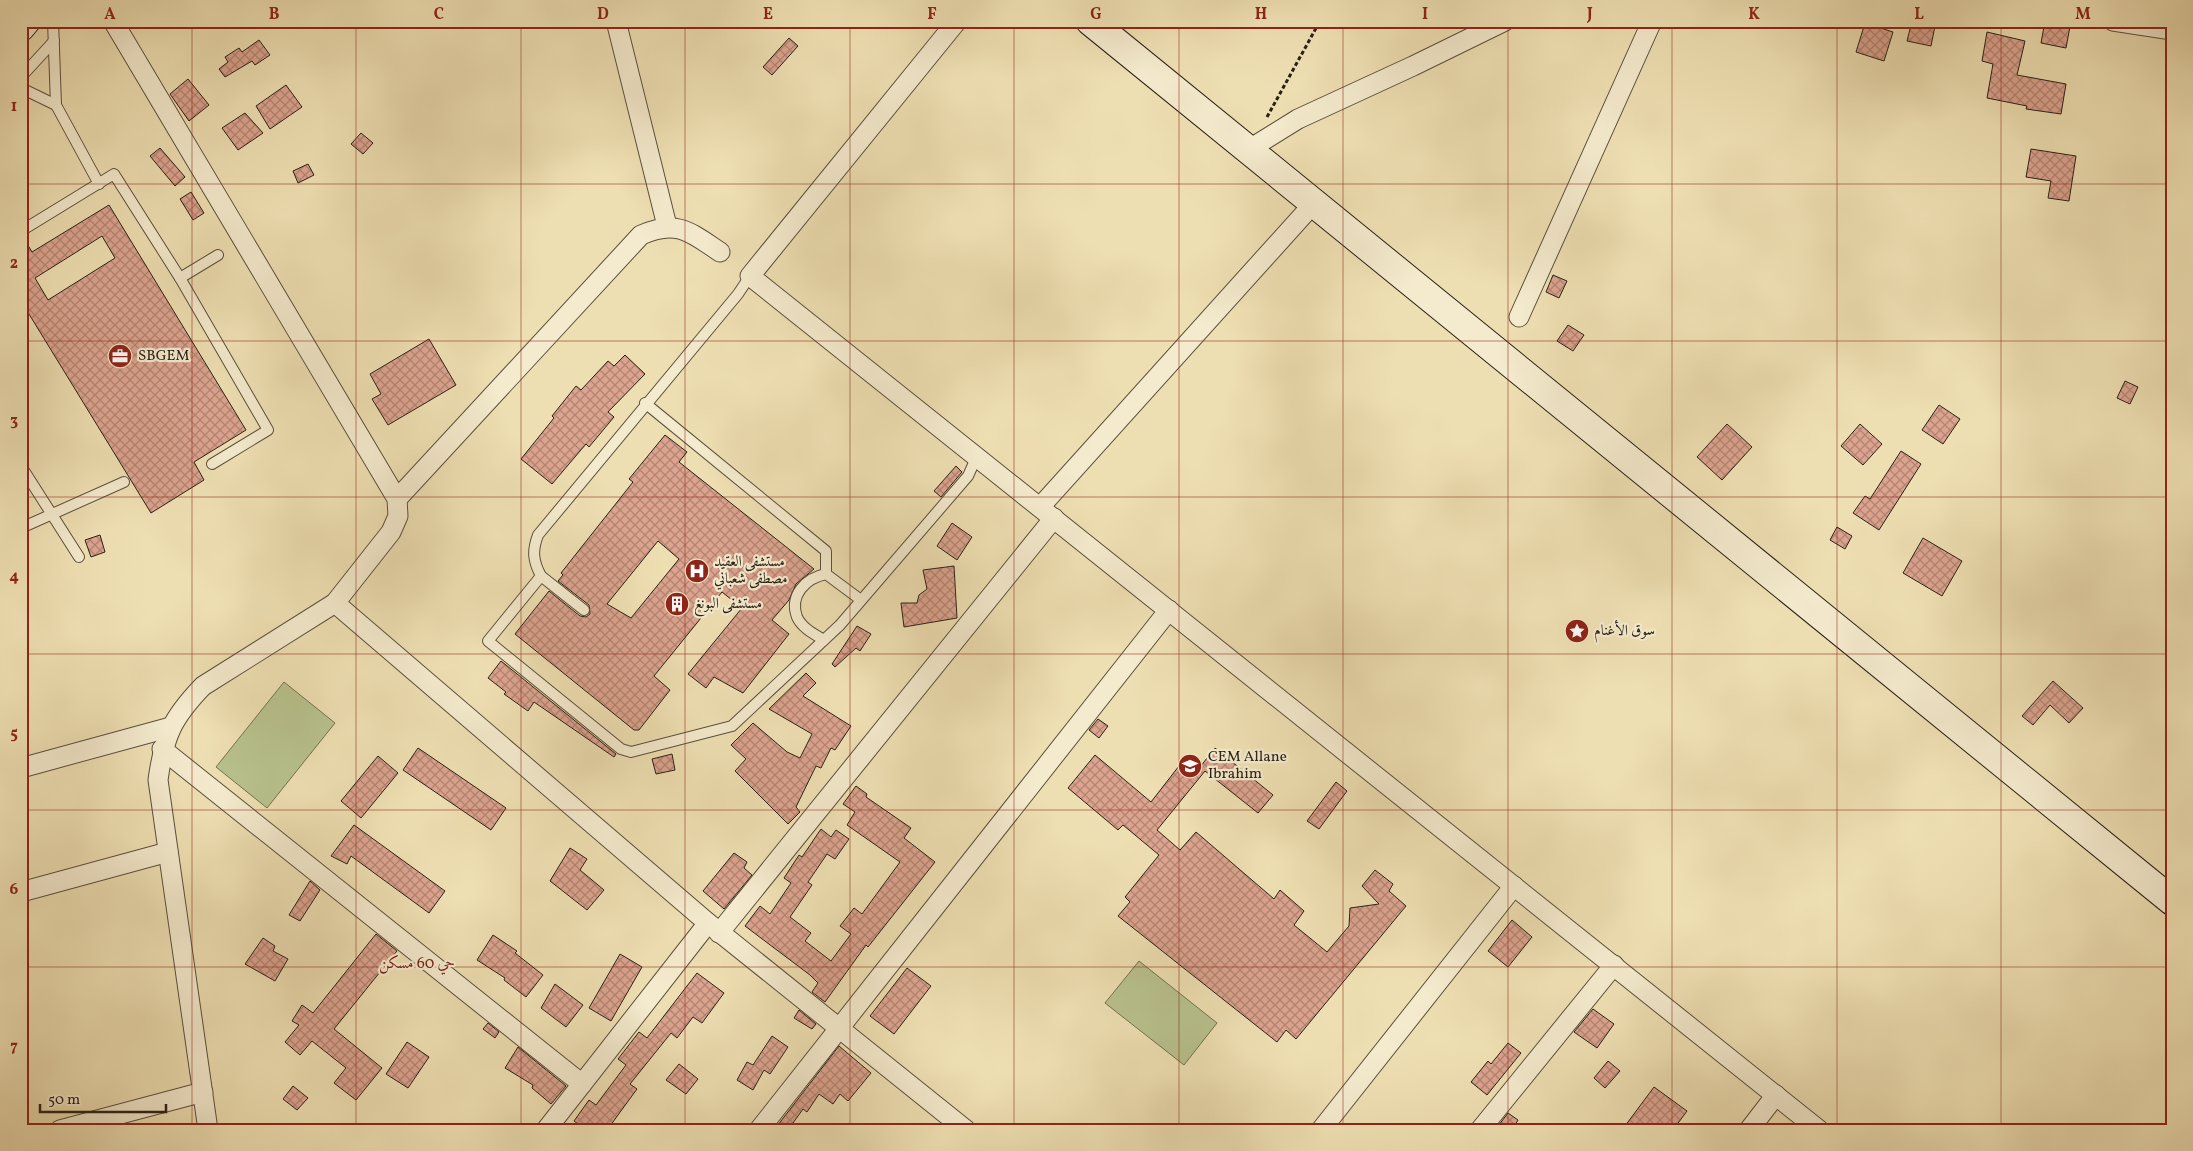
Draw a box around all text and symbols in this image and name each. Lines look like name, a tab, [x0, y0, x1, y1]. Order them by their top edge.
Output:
text: A	[104, 4, 116, 26]
text: B	[269, 4, 280, 26]
text: C	[434, 4, 444, 26]
text: D	[597, 4, 609, 26]
text: E	[763, 4, 773, 26]
text: F	[927, 4, 937, 26]
text: G	[1090, 4, 1102, 26]
text: H	[1255, 4, 1267, 26]
text: I	[1422, 4, 1428, 26]
text: J	[1586, 4, 1593, 26]
text: K	[1748, 4, 1760, 26]
text: L	[1914, 4, 1924, 26]
text: M	[2075, 4, 2091, 26]
text: 1	[11, 96, 17, 118]
text: 2	[10, 253, 18, 275]
office icon: SBGEM	[107, 343, 133, 369]
place label: SBGEM	[138, 346, 190, 367]
text: 3	[10, 410, 18, 432]
place label: مستشفى العقيد مصطفى شعباني	[714, 552, 788, 590]
hospital icon: مستشفى العقيد مصطفى شعباني	[684, 558, 710, 584]
text: 4	[9, 566, 19, 588]
building icon: مستشفى البونغ	[664, 591, 690, 617]
place label: مستشفى البونغ	[694, 594, 762, 617]
place icon: سوق الأغنام	[1564, 618, 1590, 644]
place label: سوق الأغنام	[1594, 619, 1655, 643]
text: 5	[10, 723, 18, 745]
place label: CEM Allane Ibrahim	[1208, 747, 1287, 785]
school or university icon: CEM Allane Ibrahim	[1177, 753, 1203, 779]
text: 6	[10, 879, 19, 901]
district label: حي 60 مسكن	[379, 953, 455, 975]
text: 7	[10, 1036, 18, 1058]
scale bar	[40, 1081, 166, 1113]
text: 50 m	[48, 1090, 80, 1111]

